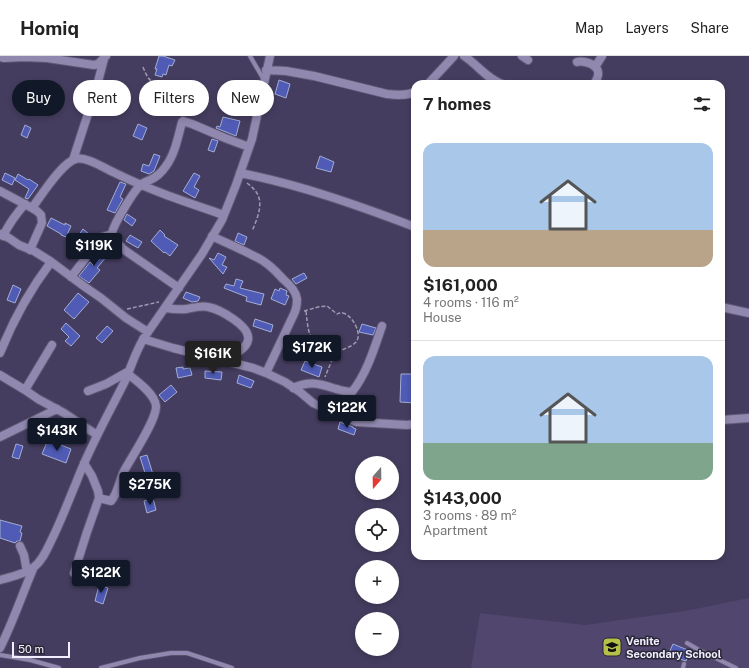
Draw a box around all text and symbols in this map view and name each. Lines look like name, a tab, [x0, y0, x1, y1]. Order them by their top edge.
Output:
text: Homiq	[20, 17, 79, 39]
text: Map	[575, 20, 603, 36]
text: Layers	[625, 20, 669, 36]
text: Share	[691, 20, 729, 36]
chip: Buy	[12, 80, 65, 116]
chip: Rent	[73, 80, 131, 116]
chip: Filters	[139, 80, 209, 116]
chip: New	[217, 80, 274, 116]
icon: filters	[691, 93, 713, 115]
text: 7 homes	[423, 94, 491, 114]
icon: home	[532, 169, 604, 241]
pin: $119K	[66, 233, 122, 267]
text: $119K	[75, 238, 113, 253]
text: $161,000	[423, 275, 498, 295]
text: 4 rooms · 116 m²	[423, 295, 519, 310]
text: House	[423, 310, 462, 325]
pin: $172K	[284, 335, 340, 369]
text: $172K	[292, 340, 332, 355]
pin: $161K	[185, 341, 241, 375]
text: $161K	[194, 346, 232, 361]
icon: home	[532, 382, 604, 454]
pin: $122K	[319, 395, 375, 429]
text: $122K	[327, 400, 367, 415]
pin: $143K	[29, 418, 85, 452]
text: $143K	[37, 423, 77, 438]
north arrow	[355, 456, 399, 500]
map controls	[355, 456, 399, 656]
pin: $275K	[122, 472, 178, 506]
text: $275K	[128, 477, 172, 492]
text: $143,000	[423, 488, 502, 508]
button: locate	[355, 508, 399, 552]
text: 3 rooms · 89 m²	[423, 508, 517, 523]
text: Apartment	[423, 523, 488, 538]
pin: $122K	[73, 560, 129, 594]
button: +	[355, 560, 399, 604]
text: $122K	[81, 565, 121, 580]
button: −	[355, 612, 399, 656]
place label: Venite Secondary School	[626, 635, 722, 660]
school or university icon: Venite Secondary School	[601, 636, 623, 658]
scale bar	[12, 640, 70, 659]
text: 50 m	[18, 643, 44, 655]

